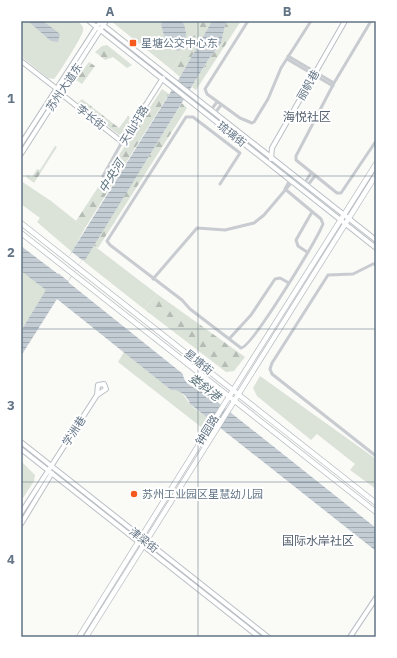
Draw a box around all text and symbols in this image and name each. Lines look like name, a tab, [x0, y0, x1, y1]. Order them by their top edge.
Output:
text: A	[106, 3, 115, 20]
text: B	[283, 3, 292, 20]
place label: 星塘公交中心东	[141, 36, 218, 50]
marker: 星塘公交中心东	[128, 38, 138, 48]
street label: 苏州大道东	[43, 60, 85, 114]
street label: 丽帆巷	[294, 67, 322, 103]
text: 1	[7, 90, 15, 107]
street label: 李长街	[74, 101, 108, 133]
street label: 天仙圩路	[117, 103, 151, 147]
district label: 海悦社区	[283, 109, 331, 124]
street label: 琉璃街	[215, 118, 249, 150]
water label: 中央河	[95, 155, 128, 195]
text: 2	[7, 244, 15, 261]
street label: 星塘街	[182, 346, 216, 378]
water label: 娄斜港	[186, 370, 225, 405]
text: 3	[7, 397, 15, 414]
street label: 钟园路	[192, 412, 222, 448]
street label: 学洲巷	[59, 413, 89, 449]
place label: 苏州工业园区星慧幼儿园	[142, 487, 263, 501]
marker: 苏州工业园区星慧幼儿园	[129, 489, 139, 499]
street label: 津梁街	[127, 524, 161, 556]
district label: 国际水岸社区	[282, 533, 354, 548]
text: 4	[7, 551, 15, 568]

